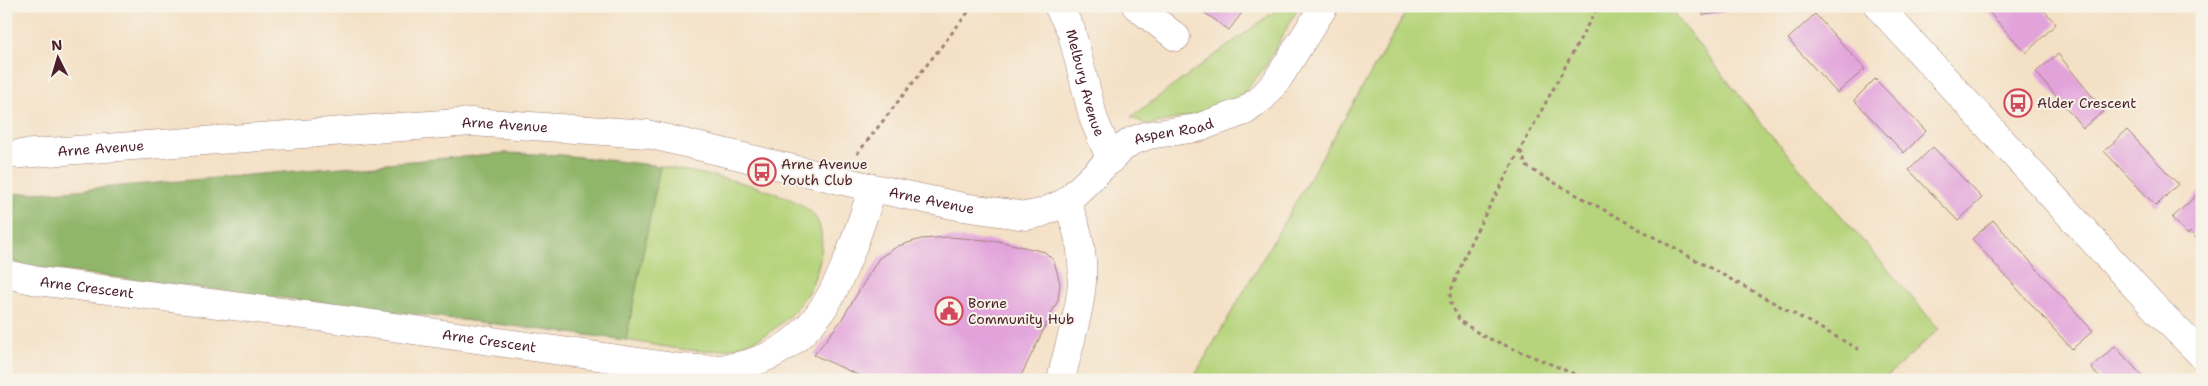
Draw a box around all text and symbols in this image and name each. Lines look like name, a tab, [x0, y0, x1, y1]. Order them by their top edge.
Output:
street label: Melbury Avenue	[1062, 27, 1109, 139]
north arrow	[32, 32, 82, 82]
text: N	[51, 36, 63, 54]
bus stop icon: Alder Crescent	[2003, 88, 2033, 118]
place label: Alder Crescent	[2037, 94, 2136, 112]
street label: Arne Avenue	[461, 113, 549, 136]
street label: Aspen Road	[1131, 114, 1216, 149]
street label: Arne Avenue	[57, 136, 145, 160]
place label: Arne Avenue Youth Club	[781, 155, 868, 189]
bus stop icon: Arne Avenue Youth Club	[747, 157, 777, 187]
street label: Arne Avenue	[887, 183, 976, 218]
street label: Arne Crescent	[39, 272, 135, 302]
place label: Borne Community Hub	[968, 294, 1074, 328]
public building icon: Borne Community Hub	[934, 296, 964, 326]
street label: Arne Crescent	[441, 325, 538, 356]

